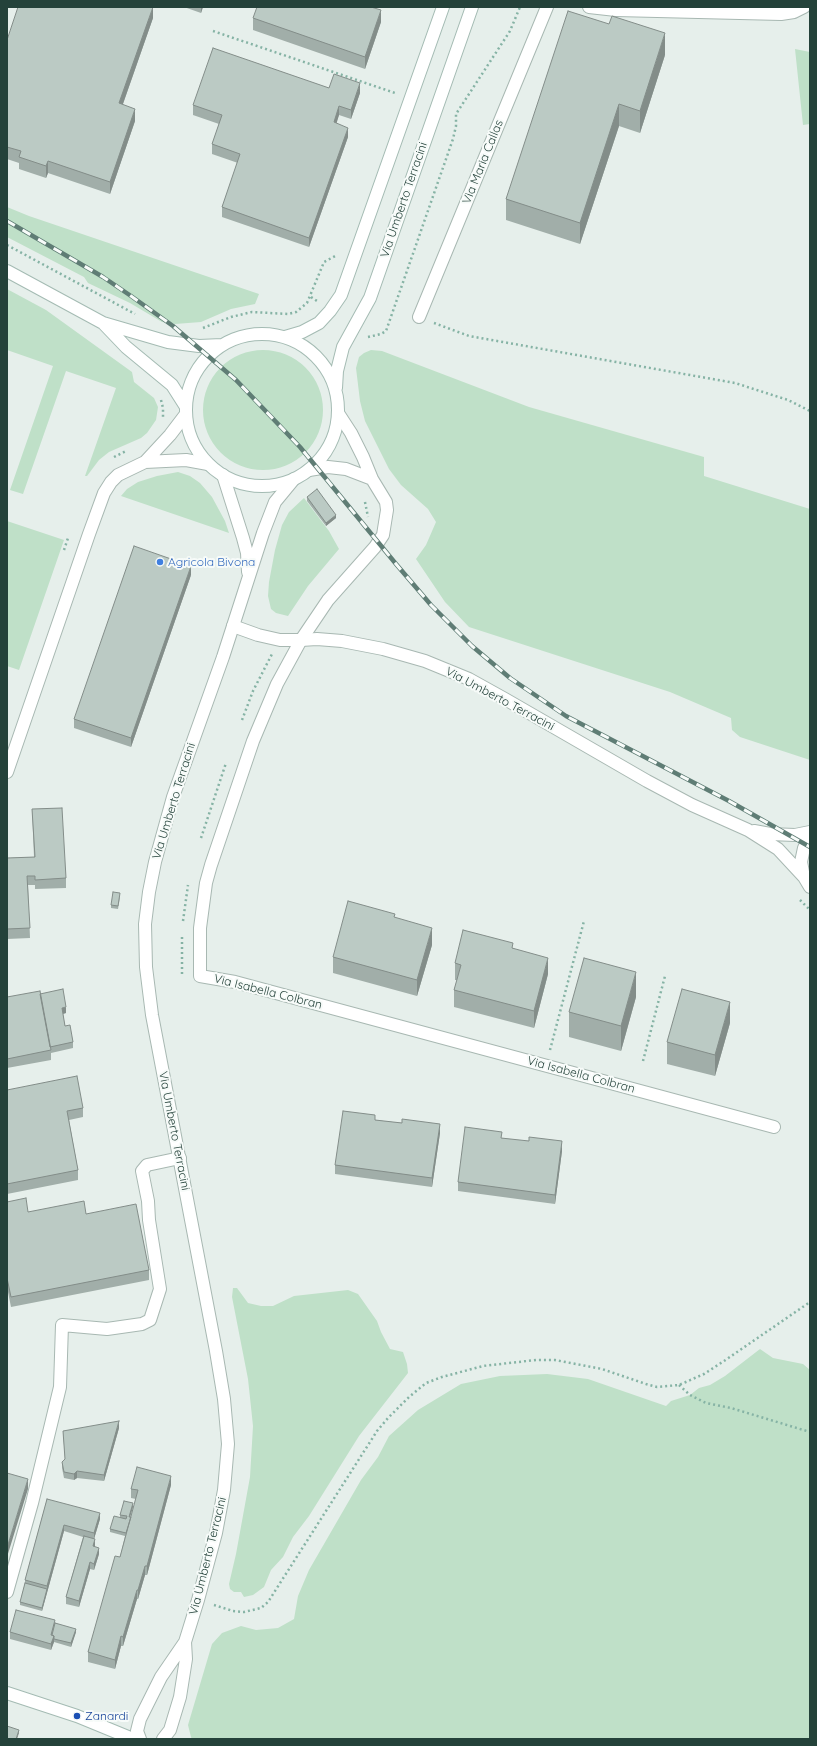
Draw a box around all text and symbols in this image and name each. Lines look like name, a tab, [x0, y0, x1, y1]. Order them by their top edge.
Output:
street label: Via Maria Callas	[460, 118, 506, 206]
street label: Via Umberto Terracini	[377, 140, 431, 260]
place label: Agricola Bivona	[168, 555, 255, 569]
marker: Agricola Bivona	[155, 557, 165, 567]
street label: Via Umberto Terracini	[443, 664, 557, 734]
street label: Via Umberto Terracini	[149, 741, 199, 861]
street label: Via Isabella Colbran	[212, 972, 324, 1012]
street label: Via Isabella Colbran	[526, 1054, 636, 1096]
street label: Via Umberto Terracini	[155, 1070, 193, 1192]
street label: Via Umberto Terracini	[186, 1496, 230, 1616]
place label: Zanardi	[85, 1709, 128, 1723]
marker: Zanardi	[72, 1711, 82, 1721]

